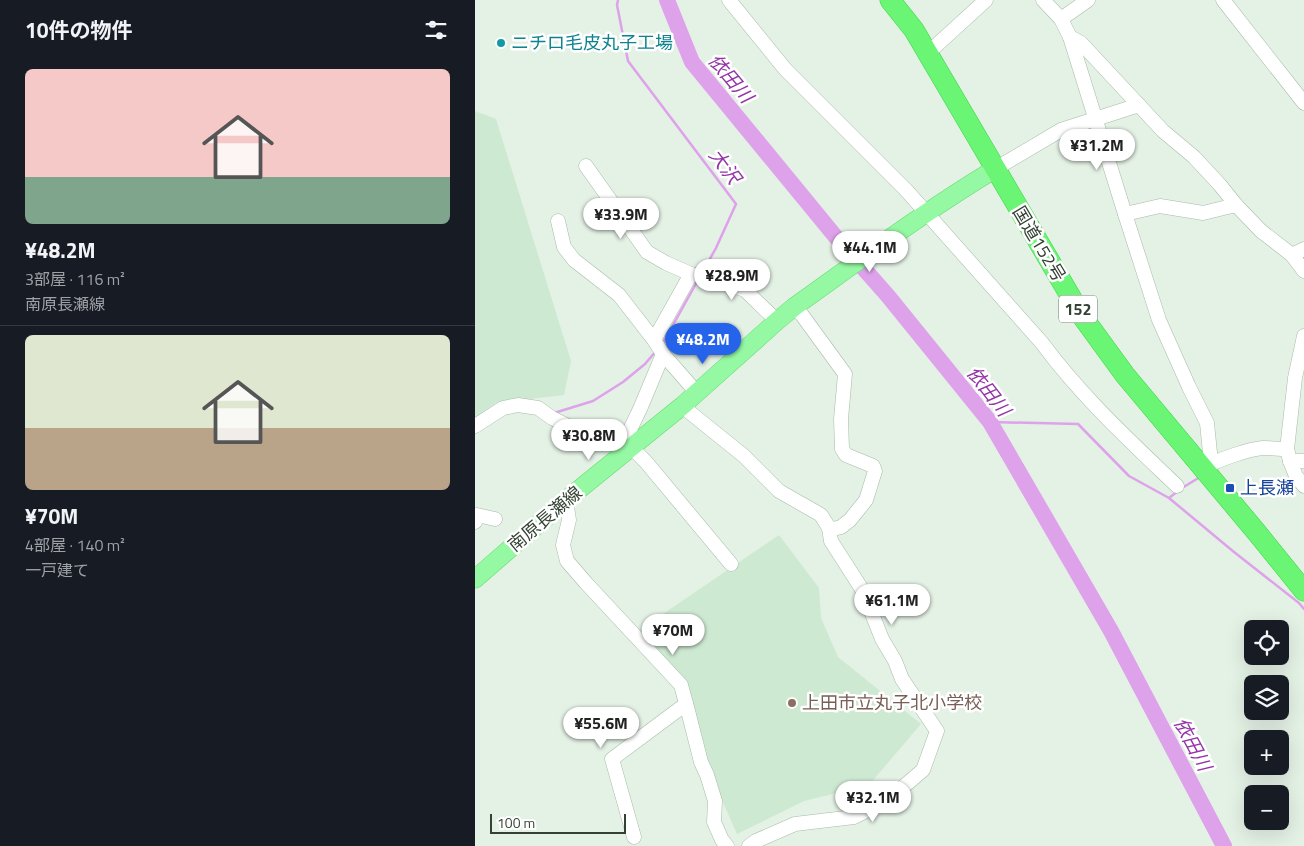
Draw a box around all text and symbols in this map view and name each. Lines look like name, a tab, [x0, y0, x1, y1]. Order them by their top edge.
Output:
text: 10件の物件	[25, 14, 133, 46]
icon: filters	[422, 16, 450, 44]
place label: ニチロ毛皮丸子工場	[511, 29, 673, 56]
marker: ニチロ毛皮丸子工場	[495, 37, 507, 49]
water label: 依田川	[702, 47, 762, 110]
icon: home	[193, 102, 283, 192]
pin: ¥31.2M	[1056, 128, 1138, 171]
text: ¥31.2M	[1070, 133, 1124, 157]
water label: 大沢	[702, 142, 750, 192]
pin: ¥33.9M	[580, 198, 662, 240]
street label: 国道152号	[1006, 201, 1073, 287]
text: ¥33.9M	[594, 202, 648, 226]
pin: ¥44.1M	[829, 230, 911, 273]
text: ¥48.2M	[25, 234, 95, 266]
text: ¥44.1M	[843, 235, 897, 259]
pin: ¥28.9M	[691, 258, 773, 301]
text: ¥28.9M	[705, 263, 759, 287]
text: 3部屋 · 116 m²	[25, 267, 125, 291]
text: 南原長瀬線	[25, 292, 105, 316]
road number: 152	[1059, 296, 1097, 322]
pin: ¥48.2M	[662, 322, 744, 365]
text: ¥48.2M	[676, 327, 730, 351]
water label: 依田川	[960, 359, 1020, 424]
icon: home	[193, 367, 283, 457]
pin: ¥30.8M	[548, 418, 630, 461]
text: ¥30.8M	[562, 423, 616, 447]
place label: 上長瀬	[1240, 474, 1294, 501]
street label: 南原長瀬線	[502, 479, 588, 558]
marker: 上長瀬	[1224, 482, 1236, 494]
text: ¥70M	[25, 500, 78, 532]
text: 4部屋 · 140 m²	[25, 533, 125, 557]
text: 一戸建て	[25, 558, 89, 582]
pin: ¥61.1M	[851, 584, 933, 626]
text: ¥61.1M	[865, 588, 919, 612]
pin: ¥70M	[643, 614, 703, 656]
text: ¥70M	[653, 618, 693, 642]
map controls	[1244, 620, 1289, 830]
button: locate	[1244, 620, 1289, 665]
button: layers	[1244, 675, 1289, 720]
place label: 上田市立丸子北小学校	[802, 689, 982, 716]
marker: 上田市立丸子北小学校	[786, 697, 798, 709]
pin: ¥55.6M	[560, 706, 642, 749]
text: ¥55.6M	[574, 711, 628, 735]
water label: 依田川	[1167, 712, 1221, 777]
button: +	[1244, 730, 1289, 775]
pin: ¥32.1M	[832, 780, 914, 823]
text: ¥32.1M	[846, 785, 900, 809]
button: −	[1244, 785, 1289, 830]
scale bar	[490, 811, 626, 834]
text: 100 m	[497, 812, 535, 833]

